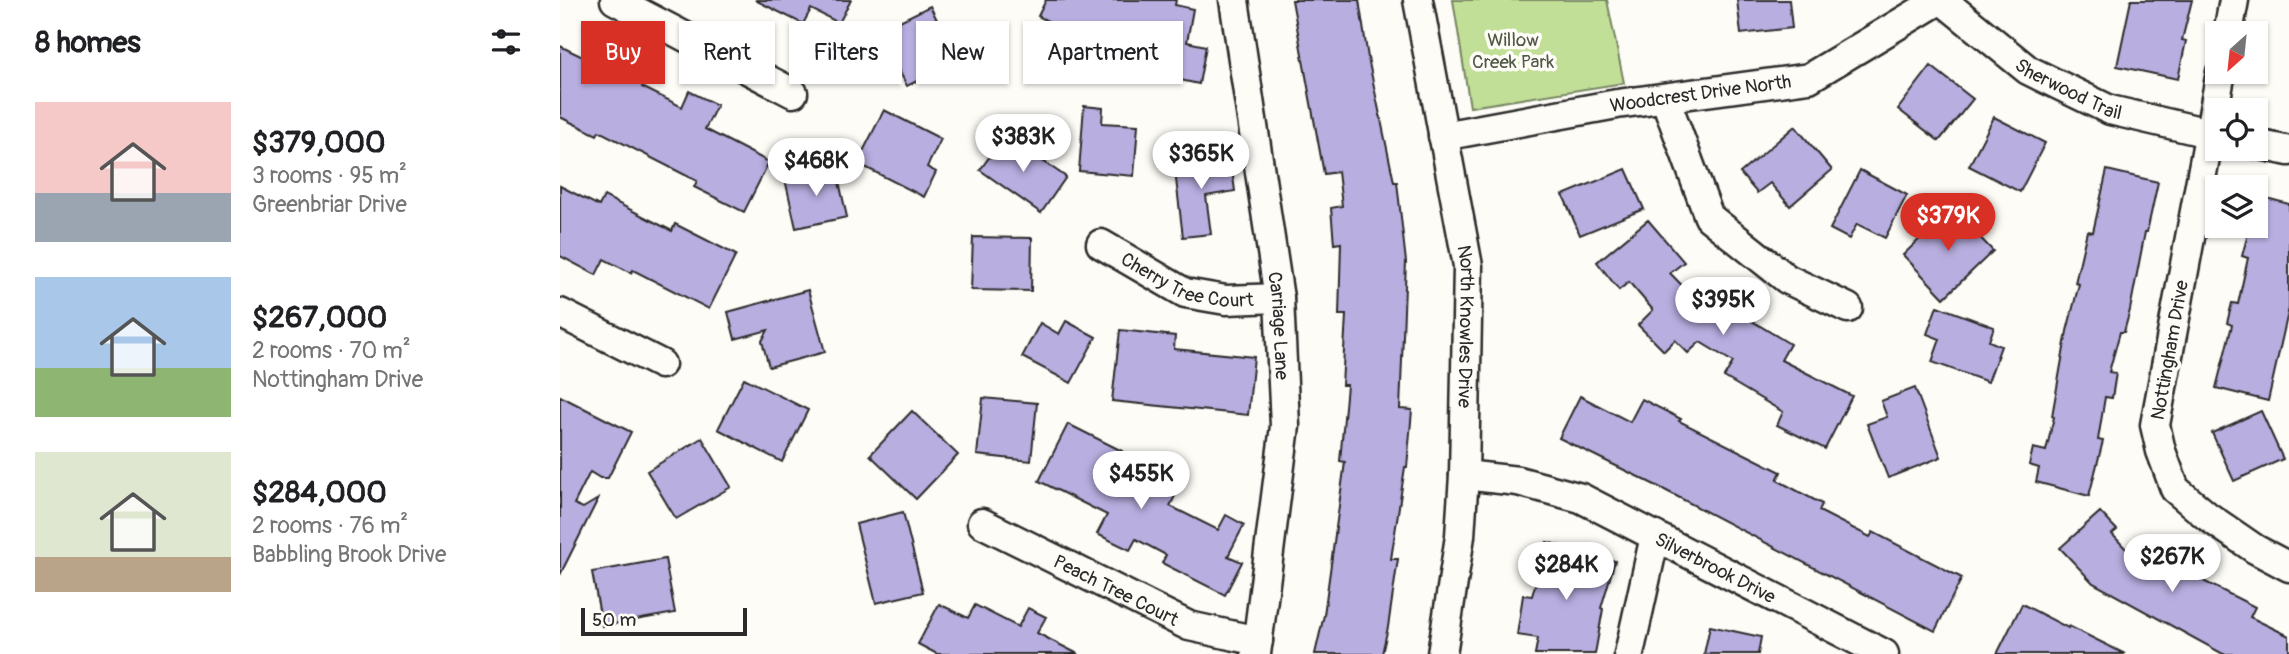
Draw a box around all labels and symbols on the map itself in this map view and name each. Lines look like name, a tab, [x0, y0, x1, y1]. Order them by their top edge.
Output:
north arrow	[2205, 21, 2268, 84]
park label: Willow Creek Park	[1472, 28, 1554, 74]
street label: Sherwood Trail	[2010, 53, 2124, 125]
street label: Woodcrest Drive North	[1608, 70, 1793, 118]
pin: $383K	[974, 114, 1072, 174]
pin: $365K	[1152, 132, 1250, 191]
pin: $468K	[767, 138, 865, 198]
pin: $379K	[1899, 194, 1997, 253]
street label: North Knowles Drive	[1451, 243, 1479, 409]
street label: Cherry Tree Court	[1116, 247, 1255, 313]
street label: Carriage Lane	[1262, 270, 1294, 381]
pin: $395K	[1674, 278, 1772, 337]
street label: Nottingham Drive	[2146, 278, 2194, 422]
pin: $455K	[1092, 452, 1190, 511]
street label: Silverbrook Drive	[1651, 527, 1780, 609]
pin: $267K	[2123, 534, 2221, 594]
pin: $284K	[1517, 542, 1615, 602]
street label: Peach Tree Court	[1049, 550, 1183, 632]
scale bar	[581, 605, 747, 637]

